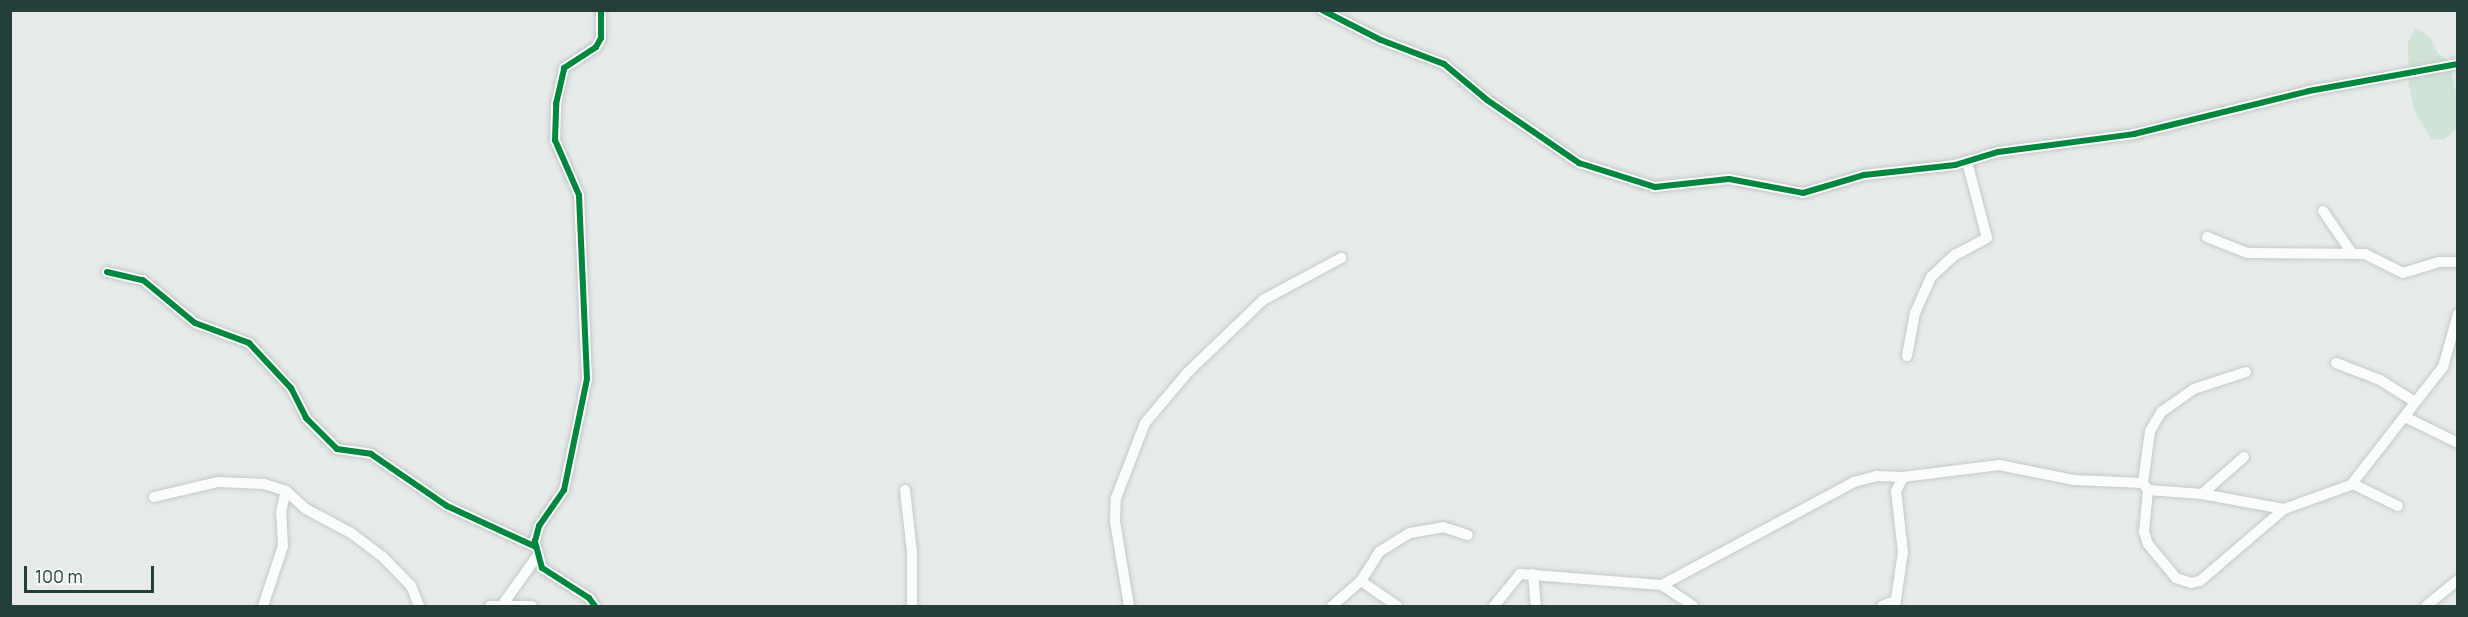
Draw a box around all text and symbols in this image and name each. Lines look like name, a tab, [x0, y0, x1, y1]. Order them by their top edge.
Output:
scale bar	[27, 554, 158, 592]
text: 100 m	[35, 564, 83, 588]

